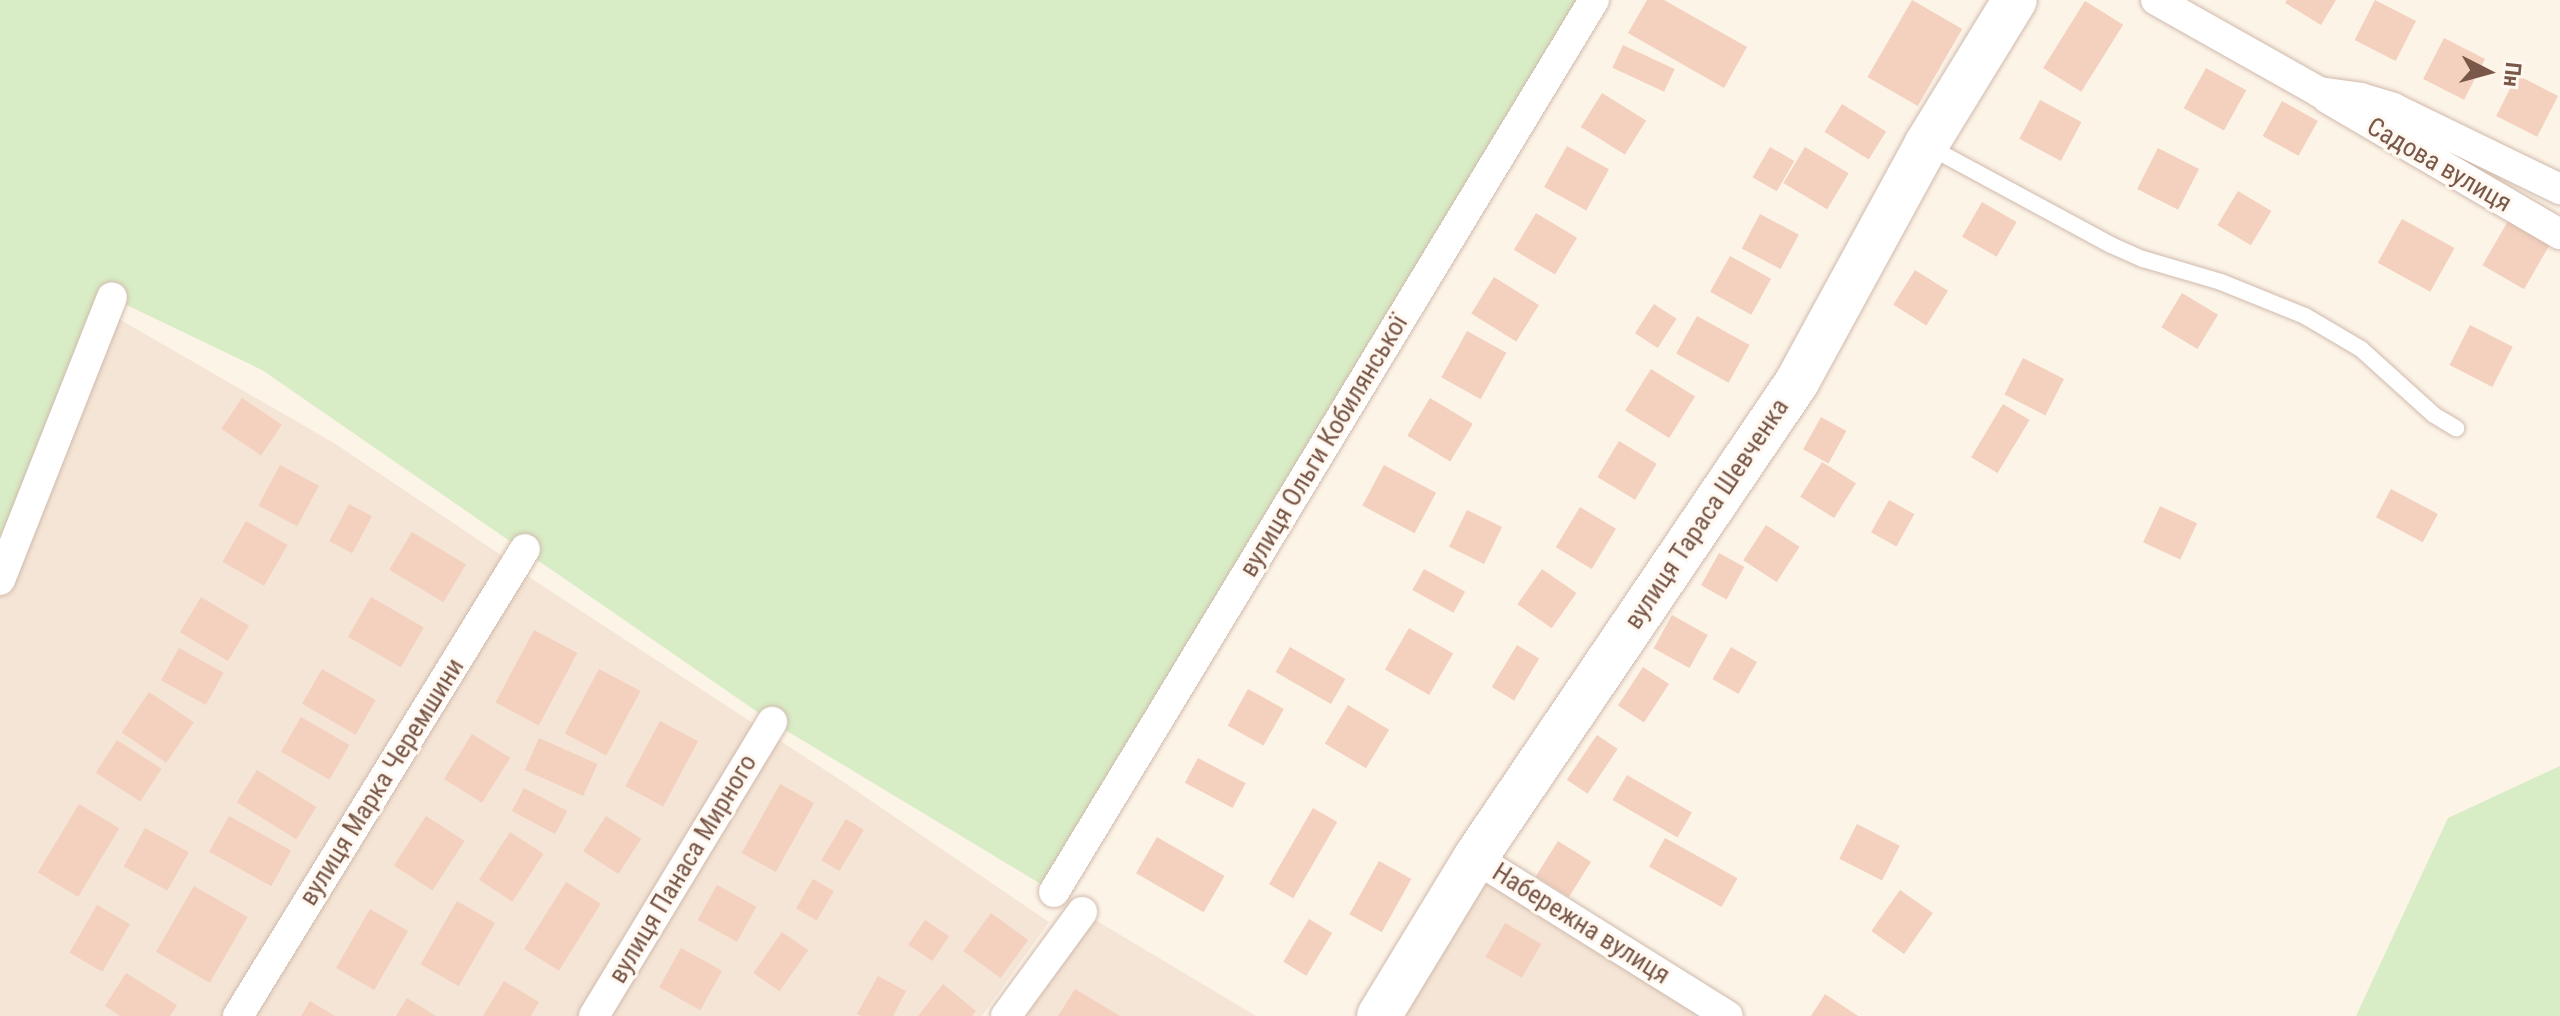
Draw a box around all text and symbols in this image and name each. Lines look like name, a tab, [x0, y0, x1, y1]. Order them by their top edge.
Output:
north arrow	[2448, 32, 2528, 112]
text: Пн	[2499, 61, 2526, 88]
street label: Садова вулиця	[2361, 111, 2517, 219]
street label: вулиця Ольги Кобилянської	[1233, 309, 1415, 583]
street label: вулиця Тараса Шевченка	[1618, 393, 1796, 635]
street label: вулиця Марка Черемшини	[293, 653, 471, 911]
street label: вулиця Панаса Мирного	[602, 749, 764, 989]
street label: Набережна вулиця	[1487, 857, 1675, 991]

